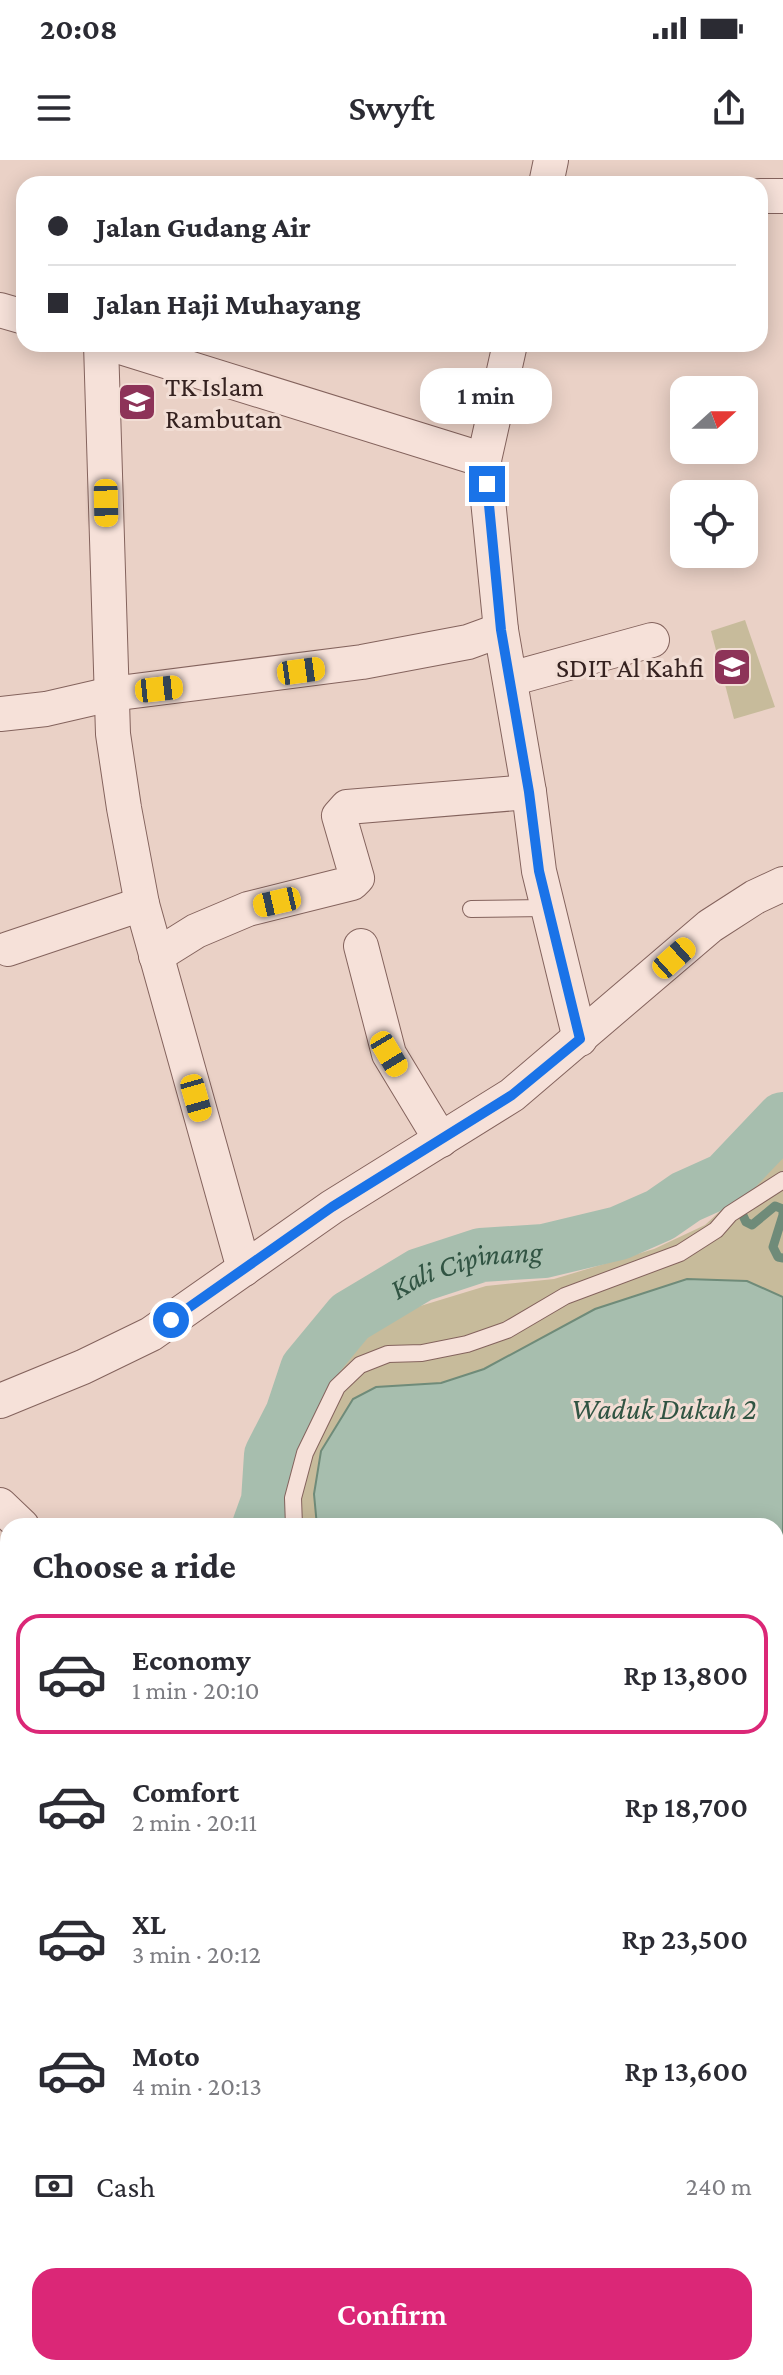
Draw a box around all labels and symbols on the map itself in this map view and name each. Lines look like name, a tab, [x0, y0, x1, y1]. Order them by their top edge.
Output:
callout: 1 min	[421, 368, 553, 424]
place label: TK Islam Rambutan	[165, 371, 282, 434]
north arrow	[670, 376, 758, 464]
school or university icon: TK Islam Rambutan	[116, 381, 158, 423]
route end	[469, 466, 505, 502]
car	[94, 479, 118, 527]
school or university icon: SDIT Al Kahfi	[711, 646, 753, 688]
place label: SDIT Al Kahfi	[556, 652, 704, 683]
car	[276, 656, 326, 686]
car	[134, 675, 184, 703]
car	[251, 885, 303, 919]
car	[648, 933, 700, 983]
car	[366, 1027, 412, 1081]
car	[178, 1072, 214, 1124]
water label: Kali Cipinang	[384, 1234, 544, 1305]
route start	[153, 1302, 189, 1338]
water label: Waduk Dukuh 2	[571, 1392, 757, 1425]

